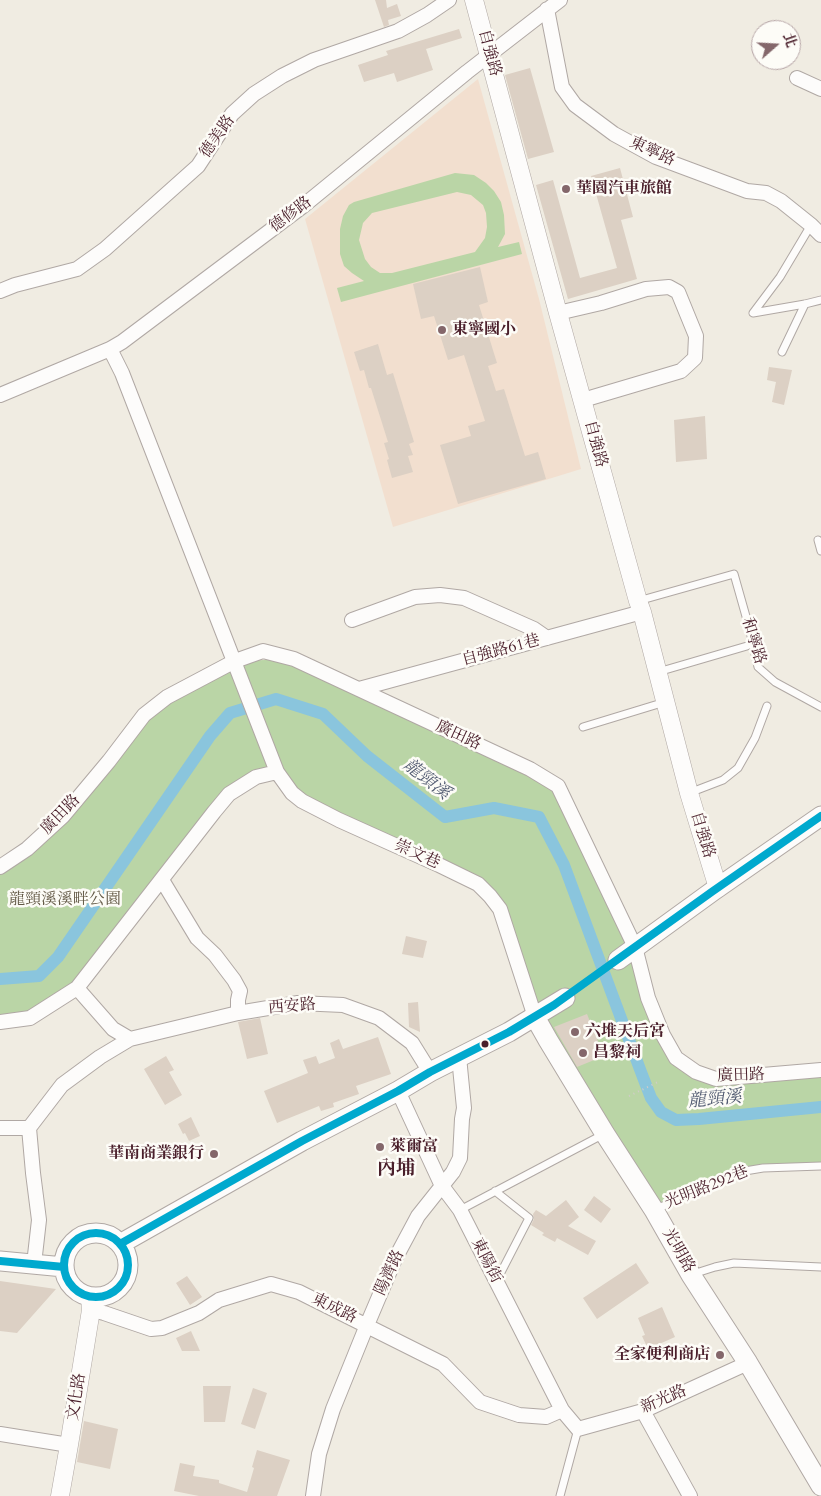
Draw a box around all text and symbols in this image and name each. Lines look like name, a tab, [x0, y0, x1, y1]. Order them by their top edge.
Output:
north arrow	[751, 20, 801, 70]
street label: 自強路	[474, 27, 504, 79]
text: 北	[778, 31, 801, 50]
street label: 德美路	[196, 112, 240, 162]
street label: 東寧路	[626, 133, 678, 171]
place label: 華園汽車旅館	[576, 179, 672, 199]
marker: 華園汽車旅館	[560, 183, 572, 195]
street label: 德修路	[266, 193, 316, 237]
place label: 東寧國小	[452, 320, 516, 340]
marker: 東寧國小	[436, 324, 448, 336]
street label: 自強路	[580, 418, 610, 470]
street label: 和寧路	[737, 615, 769, 667]
street label: 自強路61巷	[460, 631, 542, 671]
street label: 廣田路	[432, 717, 484, 755]
water label: 龍頸溪	[398, 755, 454, 805]
street label: 廣田路	[37, 791, 85, 839]
street label: 自強路	[686, 809, 718, 861]
street label: 崇文巷	[391, 836, 443, 874]
park label: 龍頸溪溪畔公園	[9, 890, 121, 910]
street label: 西安路	[267, 995, 317, 1019]
place label: 六堆天后宮	[585, 1022, 665, 1042]
marker: 六堆天后宮	[569, 1026, 581, 1038]
unlabelled marker	[480, 1039, 490, 1049]
place label: 昌黎祠	[593, 1043, 641, 1063]
marker: 昌黎祠	[577, 1047, 589, 1059]
street label: 廣田路	[717, 1066, 765, 1086]
water label: 龍頸溪	[687, 1087, 743, 1113]
place label: 萊爾富	[390, 1137, 438, 1157]
marker: 萊爾富	[374, 1141, 386, 1153]
place label: 華南商業銀行	[108, 1144, 204, 1164]
marker: 華南商業銀行	[208, 1148, 220, 1160]
district label: 內埔	[377, 1159, 415, 1181]
street label: 光明路292巷	[662, 1163, 752, 1213]
street label: 光明路	[658, 1225, 698, 1277]
street label: 東陽街	[467, 1235, 505, 1287]
street label: 陽濟路	[371, 1247, 409, 1299]
street label: 東成路	[308, 1290, 360, 1328]
place label: 全家便利商店	[614, 1345, 710, 1365]
marker: 全家便利商店	[714, 1349, 726, 1361]
street label: 文化路	[64, 1372, 90, 1422]
street label: 新光路	[638, 1382, 690, 1418]

